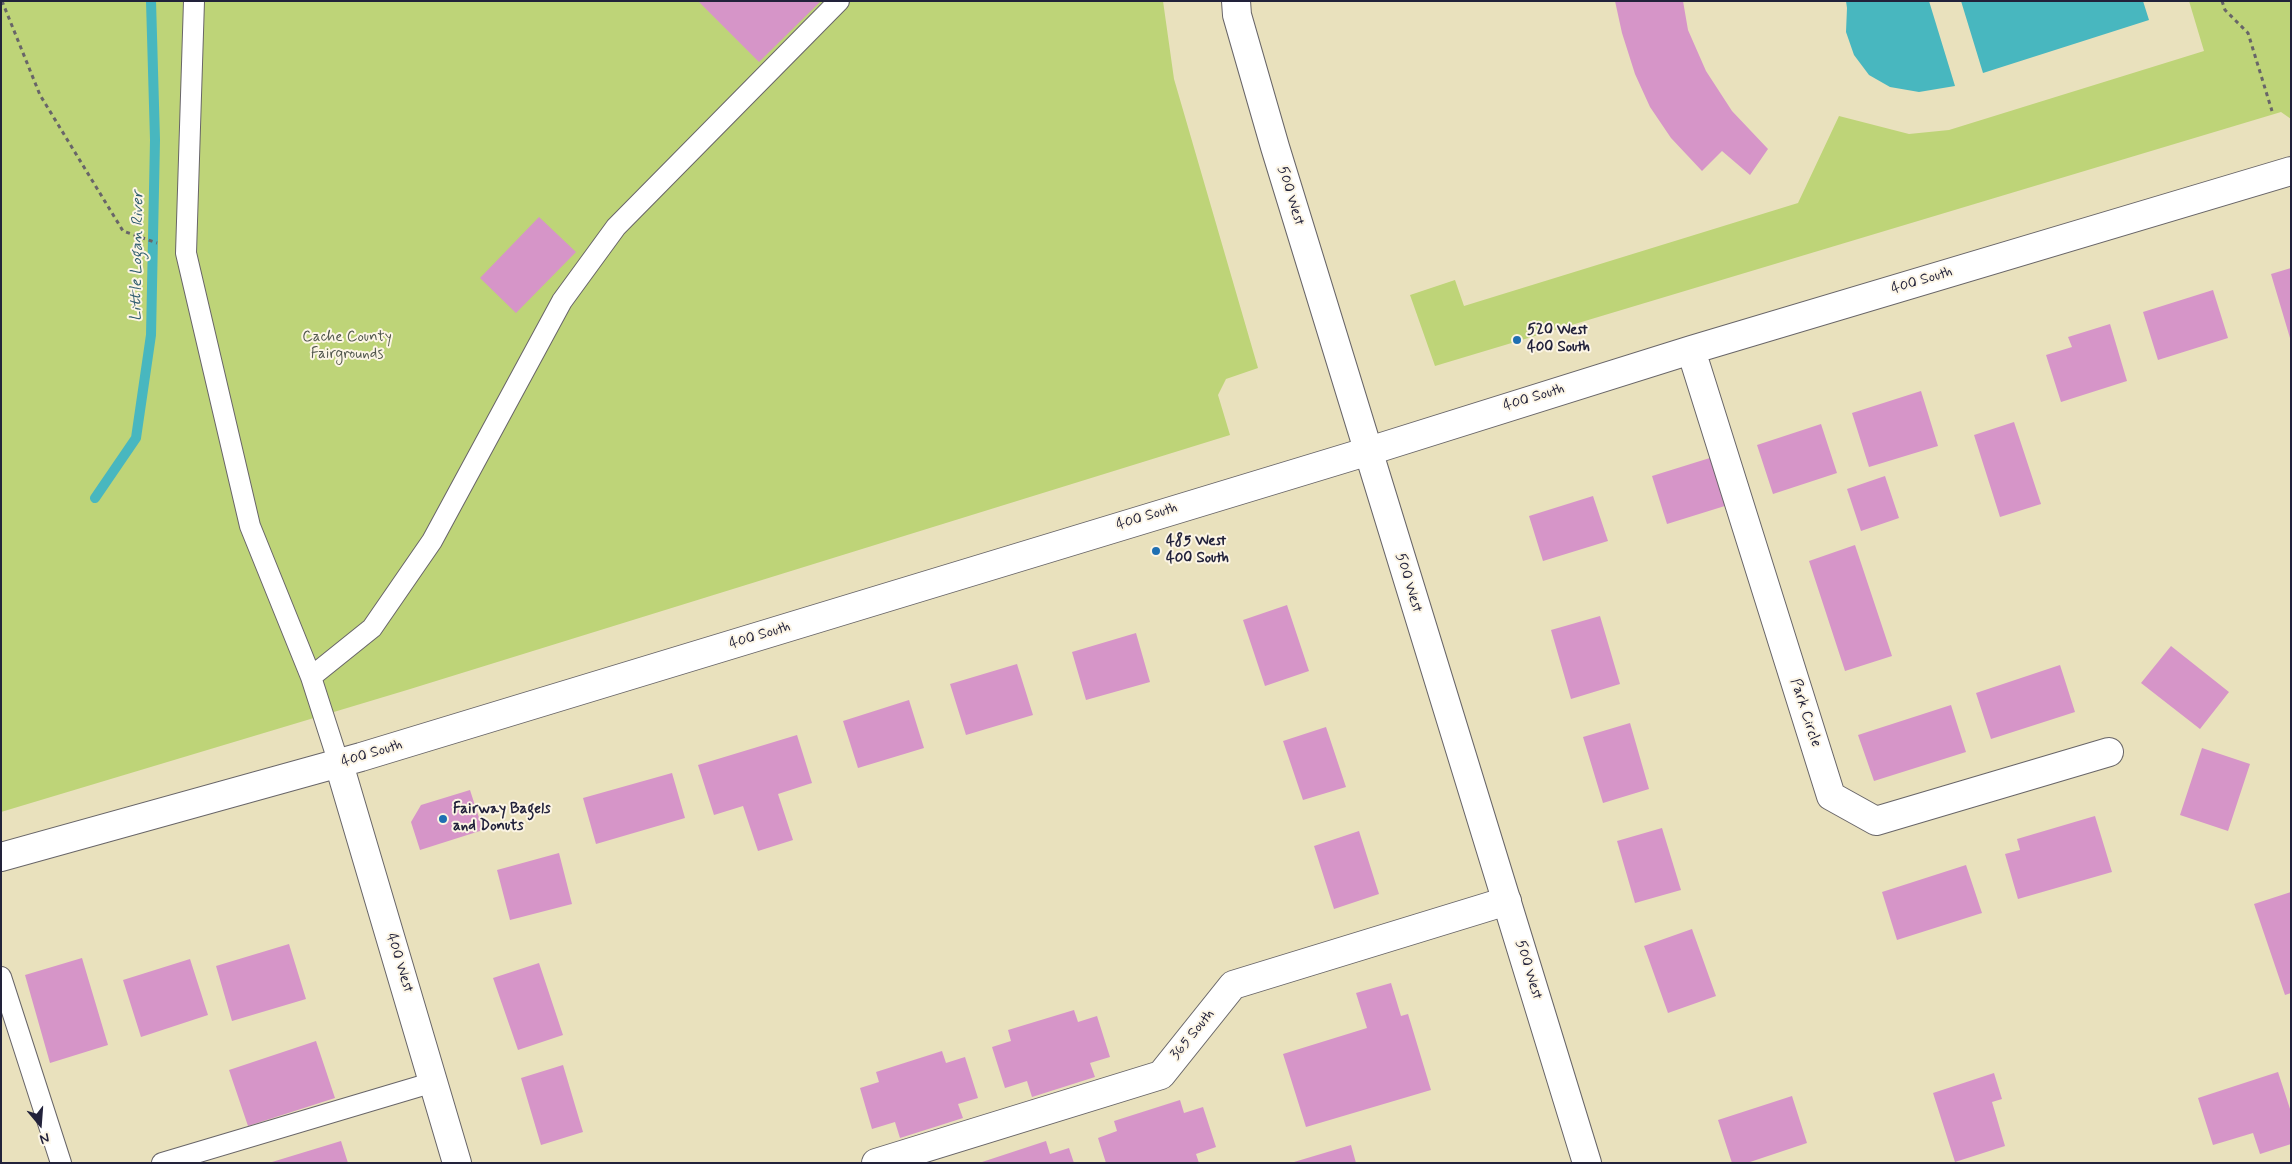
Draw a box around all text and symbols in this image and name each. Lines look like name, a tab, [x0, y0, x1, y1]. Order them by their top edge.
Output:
street label: 500 West	[1272, 164, 1308, 228]
water label: Little Logan River	[127, 191, 149, 321]
street label: 400 South	[1889, 263, 1955, 299]
place label: 520 West 400 South	[1527, 322, 1590, 357]
park label: Cache County Fairgrounds	[302, 329, 392, 364]
marker: 520 West 400 South	[1511, 334, 1523, 346]
street label: 400 South	[1501, 380, 1567, 416]
street label: 400 South	[1114, 499, 1180, 535]
place label: 485 West 400 South	[1166, 533, 1229, 568]
marker: 485 West 400 South	[1150, 545, 1162, 557]
street label: 500 West	[1390, 551, 1426, 615]
street label: 400 South	[727, 618, 793, 654]
street label: Park Circle	[1785, 676, 1825, 750]
street label: 400 South	[339, 736, 405, 772]
place label: Fairway Bagels and Donuts	[453, 801, 551, 836]
marker: Fairway Bagels and Donuts	[437, 813, 449, 825]
street label: 400 West	[381, 931, 417, 995]
street label: 500 West	[1510, 938, 1546, 1002]
street label: 365 South	[1167, 1006, 1219, 1064]
north arrow	[15, 1099, 65, 1149]
text: N	[37, 1128, 52, 1148]

